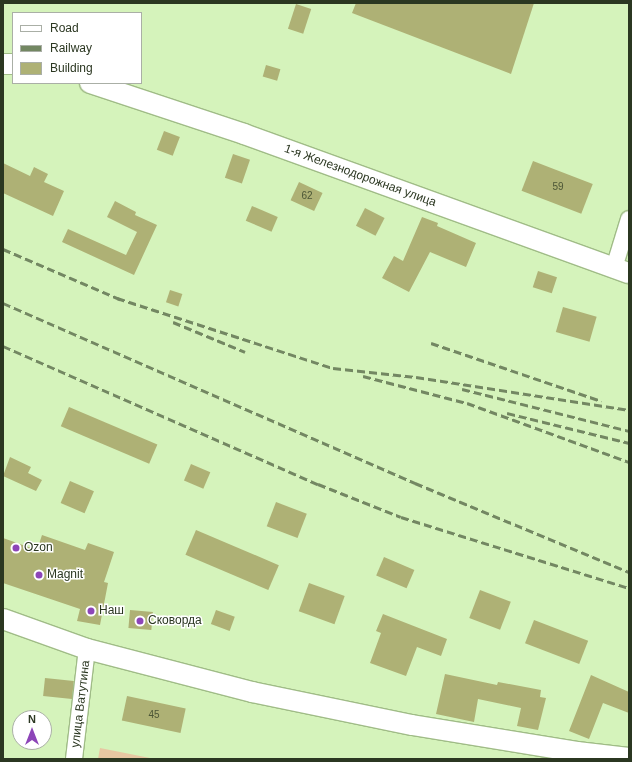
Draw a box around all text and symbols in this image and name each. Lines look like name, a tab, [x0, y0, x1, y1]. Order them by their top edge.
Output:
legend	[12, 12, 142, 84]
text: Road	[50, 21, 79, 35]
text: Railway	[50, 41, 92, 55]
text: Building	[50, 61, 93, 75]
street label: 1-я Железнодорожная улица	[282, 142, 438, 210]
house number: 59	[552, 181, 564, 193]
house number: 62	[301, 190, 313, 202]
place label: Ozon	[24, 541, 53, 555]
marker: Ozon	[11, 543, 21, 553]
place label: Magnit	[47, 568, 83, 582]
marker: Magnit	[34, 570, 44, 580]
place label: Наш	[99, 604, 124, 618]
marker: Наш	[86, 606, 96, 616]
place label: Сковорда	[148, 614, 202, 628]
marker: Сковорда	[135, 616, 145, 626]
street label: улица Ватутина	[68, 660, 94, 748]
house number: 45	[148, 709, 160, 721]
north arrow	[12, 710, 52, 750]
text: N	[28, 713, 36, 725]

